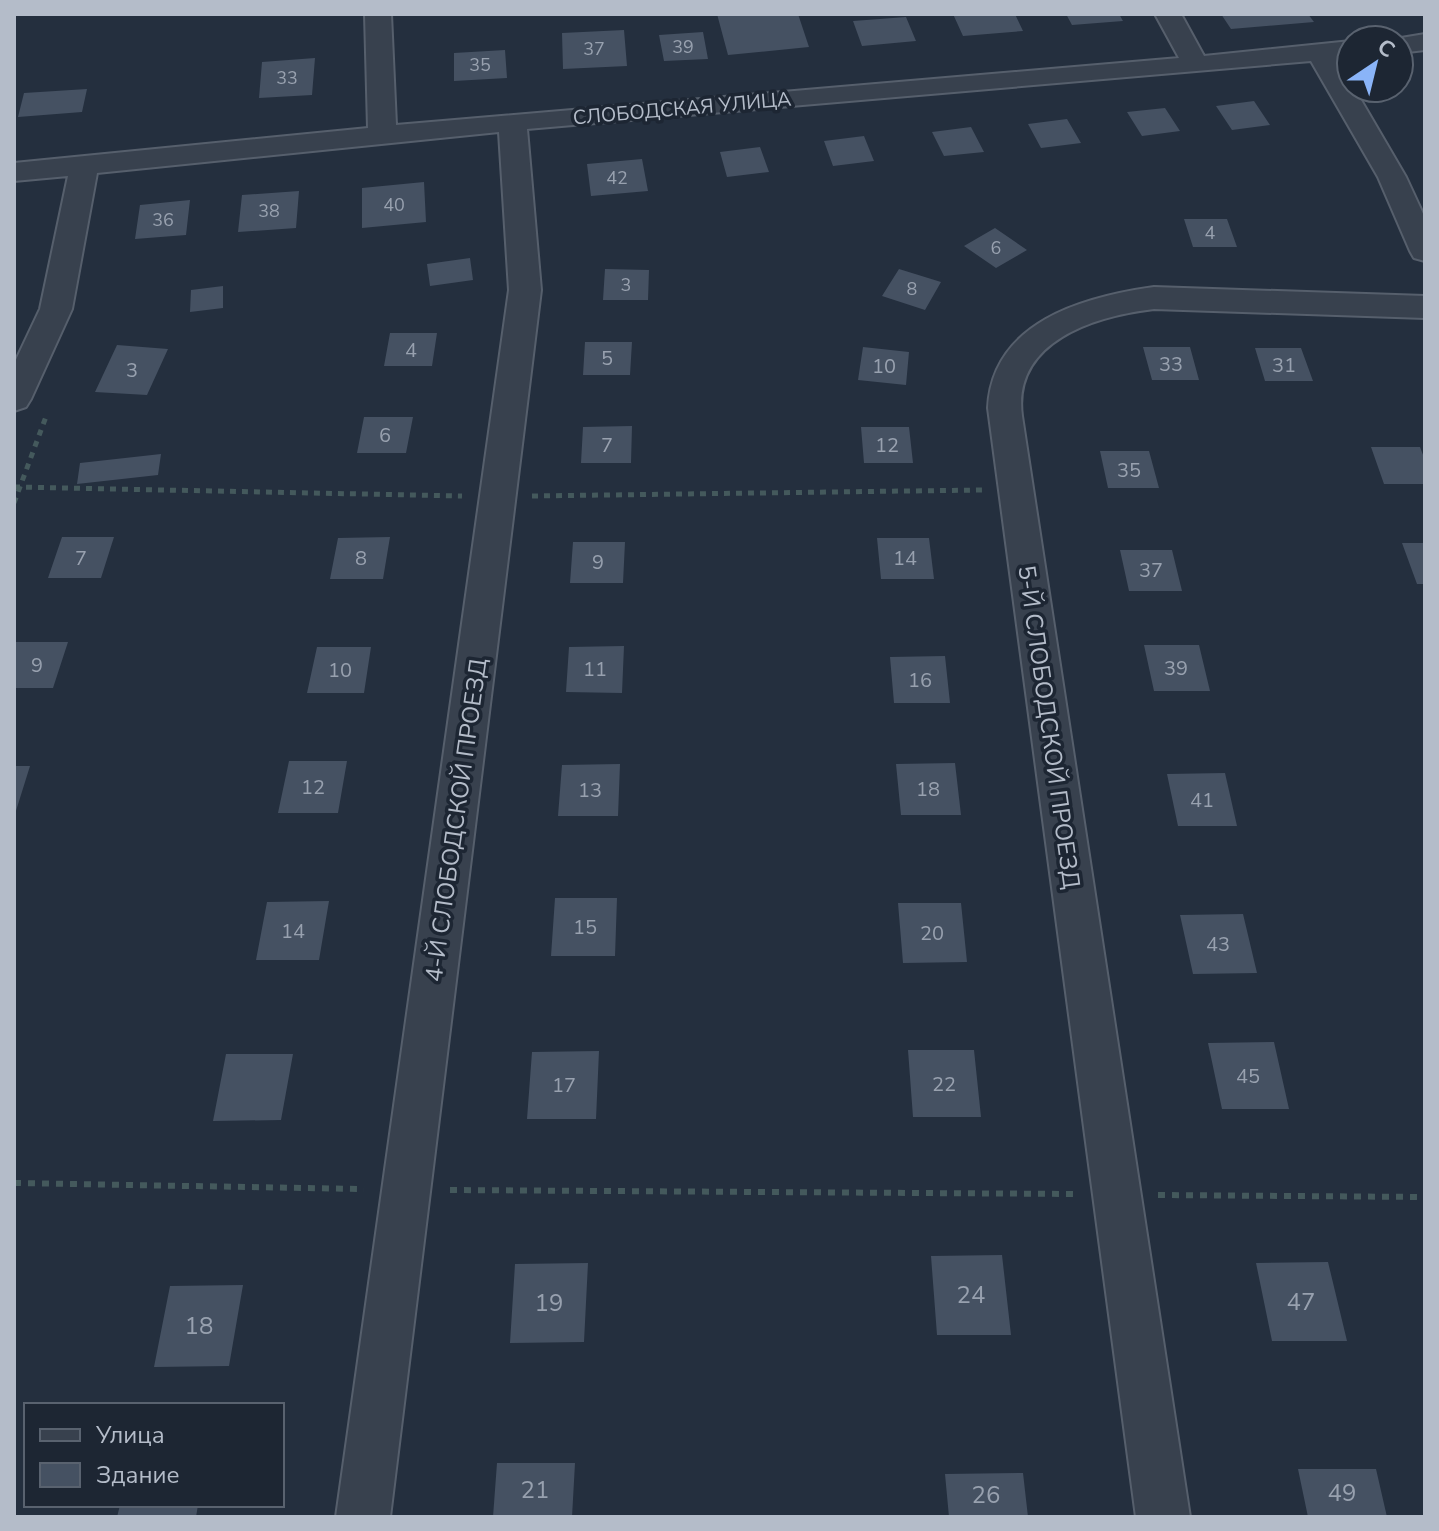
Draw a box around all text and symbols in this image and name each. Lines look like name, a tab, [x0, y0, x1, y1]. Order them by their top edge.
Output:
north arrow	[1335, 24, 1415, 104]
text: С	[1371, 32, 1401, 65]
house number: 39	[672, 35, 694, 59]
house number: 37	[583, 37, 605, 61]
house number: 35	[469, 53, 491, 77]
house number: 33	[276, 66, 298, 90]
street label: СЛОБОДСКАЯ УЛИЦА	[572, 85, 793, 132]
house number: 42	[606, 166, 628, 190]
house number: 40	[383, 193, 405, 217]
house number: 38	[258, 199, 280, 223]
house number: 36	[152, 208, 174, 232]
house number: 4	[1205, 221, 1216, 245]
house number: 6	[991, 236, 1001, 260]
house number: 3	[621, 273, 631, 297]
house number: 8	[907, 277, 917, 301]
house number: 4	[405, 337, 417, 364]
house number: 5	[601, 345, 613, 372]
house number: 33	[1159, 351, 1183, 378]
house number: 31	[1272, 352, 1296, 379]
house number: 10	[872, 353, 896, 380]
house number: 3	[126, 357, 138, 384]
house number: 6	[379, 422, 391, 449]
house number: 7	[601, 432, 613, 459]
house number: 12	[875, 432, 899, 459]
house number: 35	[1117, 457, 1141, 484]
house number: 7	[75, 545, 87, 572]
house number: 8	[355, 545, 367, 572]
house number: 14	[893, 545, 917, 572]
house number: 9	[592, 549, 604, 576]
house number: 37	[1139, 557, 1163, 584]
street label: 5-Й СЛОБОДСКОЙ ПРОЕЗД	[1010, 563, 1088, 891]
house number: 9	[31, 652, 43, 679]
house number: 39	[1164, 655, 1188, 682]
street label: 4-Й СЛОБОДСКОЙ ПРОЕЗД	[417, 656, 495, 984]
house number: 11	[583, 656, 607, 683]
house number: 10	[328, 657, 352, 684]
house number: 16	[908, 667, 932, 694]
house number: 12	[301, 774, 325, 801]
house number: 18	[916, 776, 940, 803]
house number: 13	[578, 777, 602, 804]
house number: 41	[1190, 787, 1214, 814]
house number: 15	[573, 914, 597, 941]
house number: 14	[281, 918, 305, 945]
house number: 20	[920, 920, 944, 947]
house number: 43	[1206, 931, 1230, 958]
house number: 45	[1236, 1063, 1260, 1090]
house number: 22	[932, 1071, 956, 1098]
house number: 17	[552, 1072, 576, 1099]
house number: 24	[957, 1279, 985, 1311]
house number: 47	[1287, 1286, 1315, 1318]
house number: 19	[535, 1287, 563, 1319]
house number: 18	[185, 1310, 213, 1342]
legend	[24, 1403, 284, 1507]
text: Улица	[95, 1419, 165, 1451]
text: Здание	[96, 1459, 180, 1491]
house number: 21	[521, 1474, 549, 1506]
house number: 49	[1328, 1477, 1356, 1509]
house number: 26	[972, 1479, 1000, 1511]

